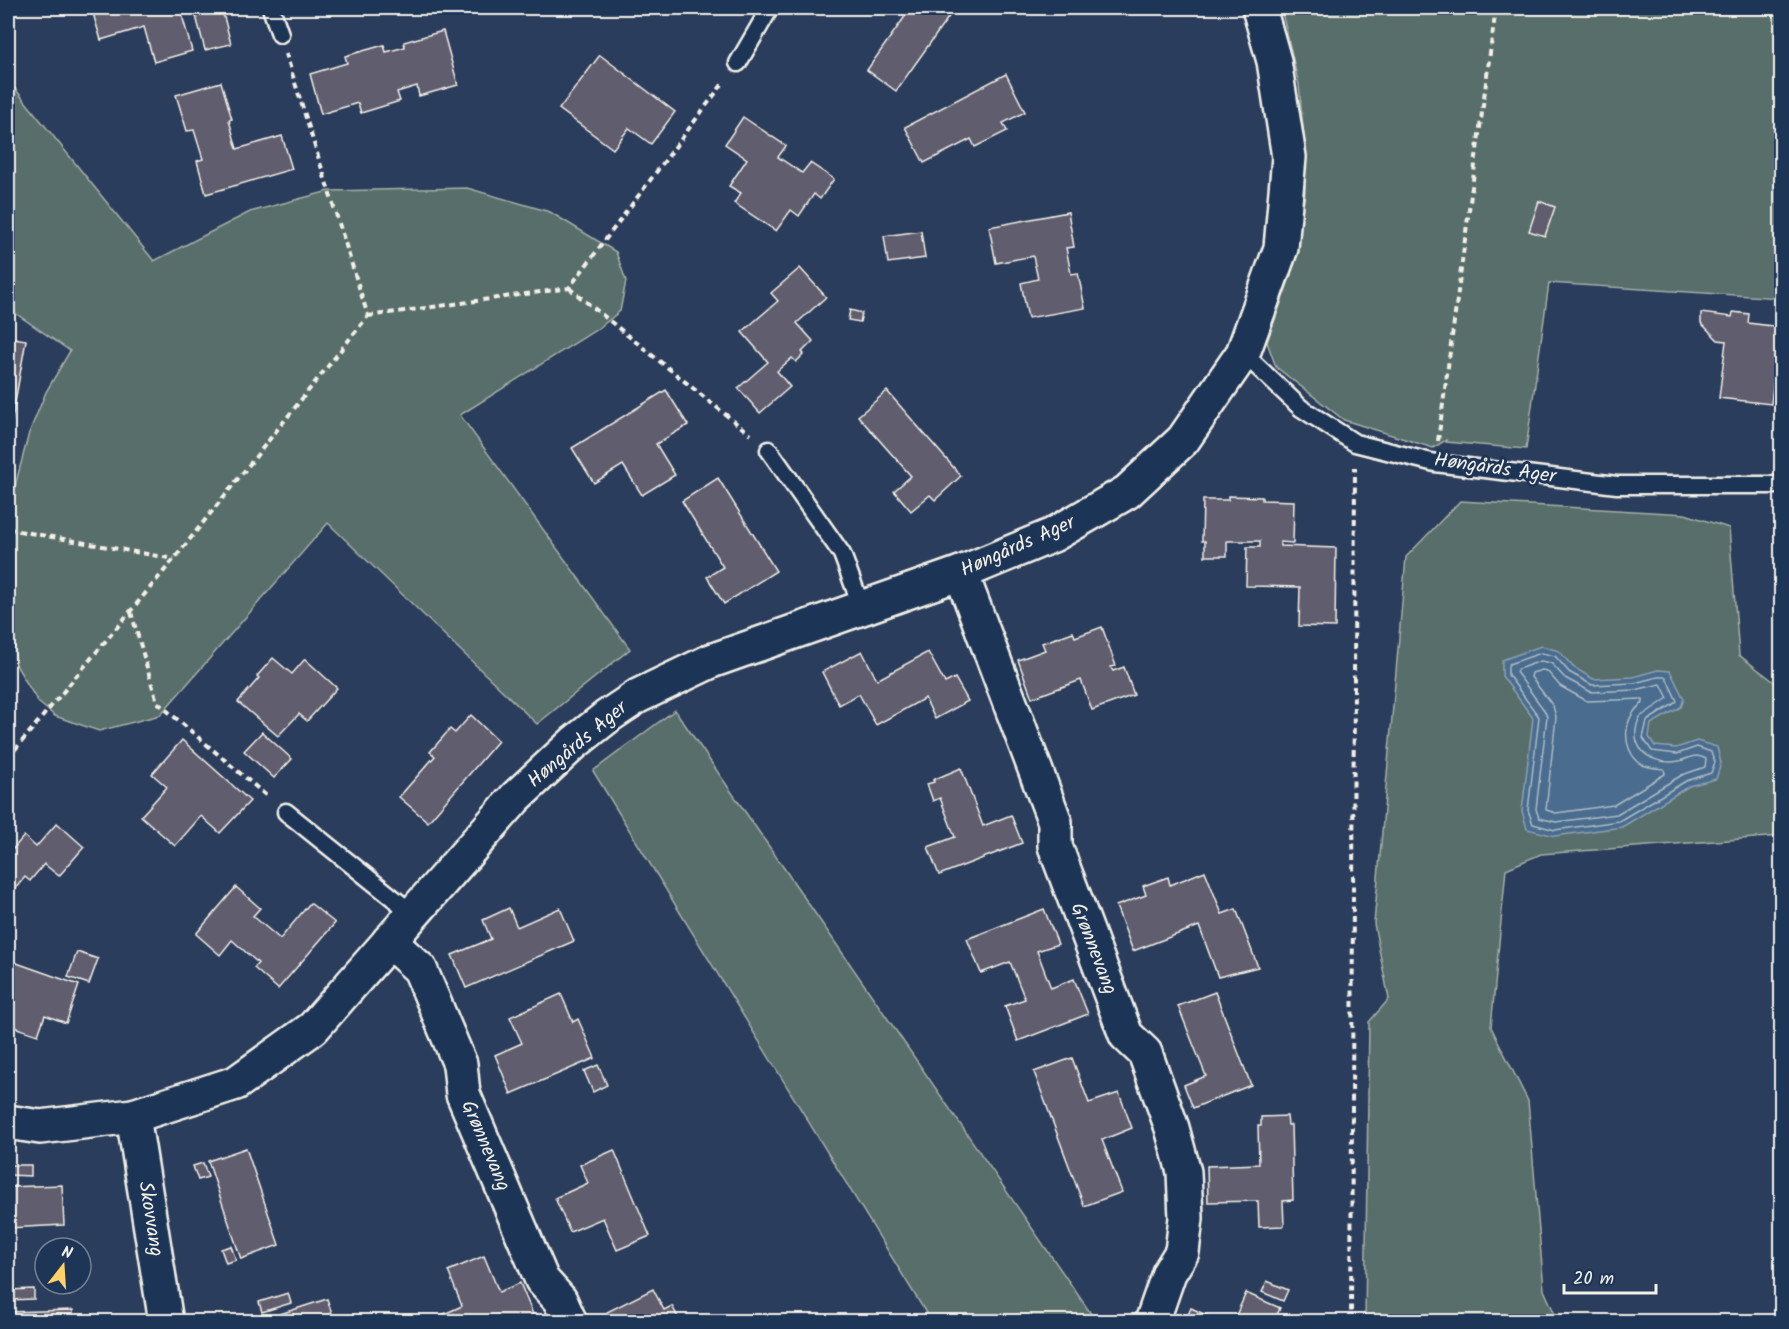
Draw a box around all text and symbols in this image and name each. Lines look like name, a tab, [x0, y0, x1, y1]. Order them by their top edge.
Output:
street label: Høngårds Ager	[1432, 445, 1559, 494]
street label: Høngårds Ager	[956, 507, 1082, 587]
street label: Høngårds Ager	[521, 692, 636, 797]
street label: Grønnevang	[1061, 898, 1125, 1000]
street label: Grønnevang	[451, 1095, 519, 1197]
street label: Skovvang	[128, 1179, 172, 1259]
north arrow	[33, 1236, 93, 1296]
text: N	[58, 1240, 75, 1267]
scale bar	[1564, 1257, 1656, 1295]
text: 20 m	[1573, 1265, 1614, 1294]

